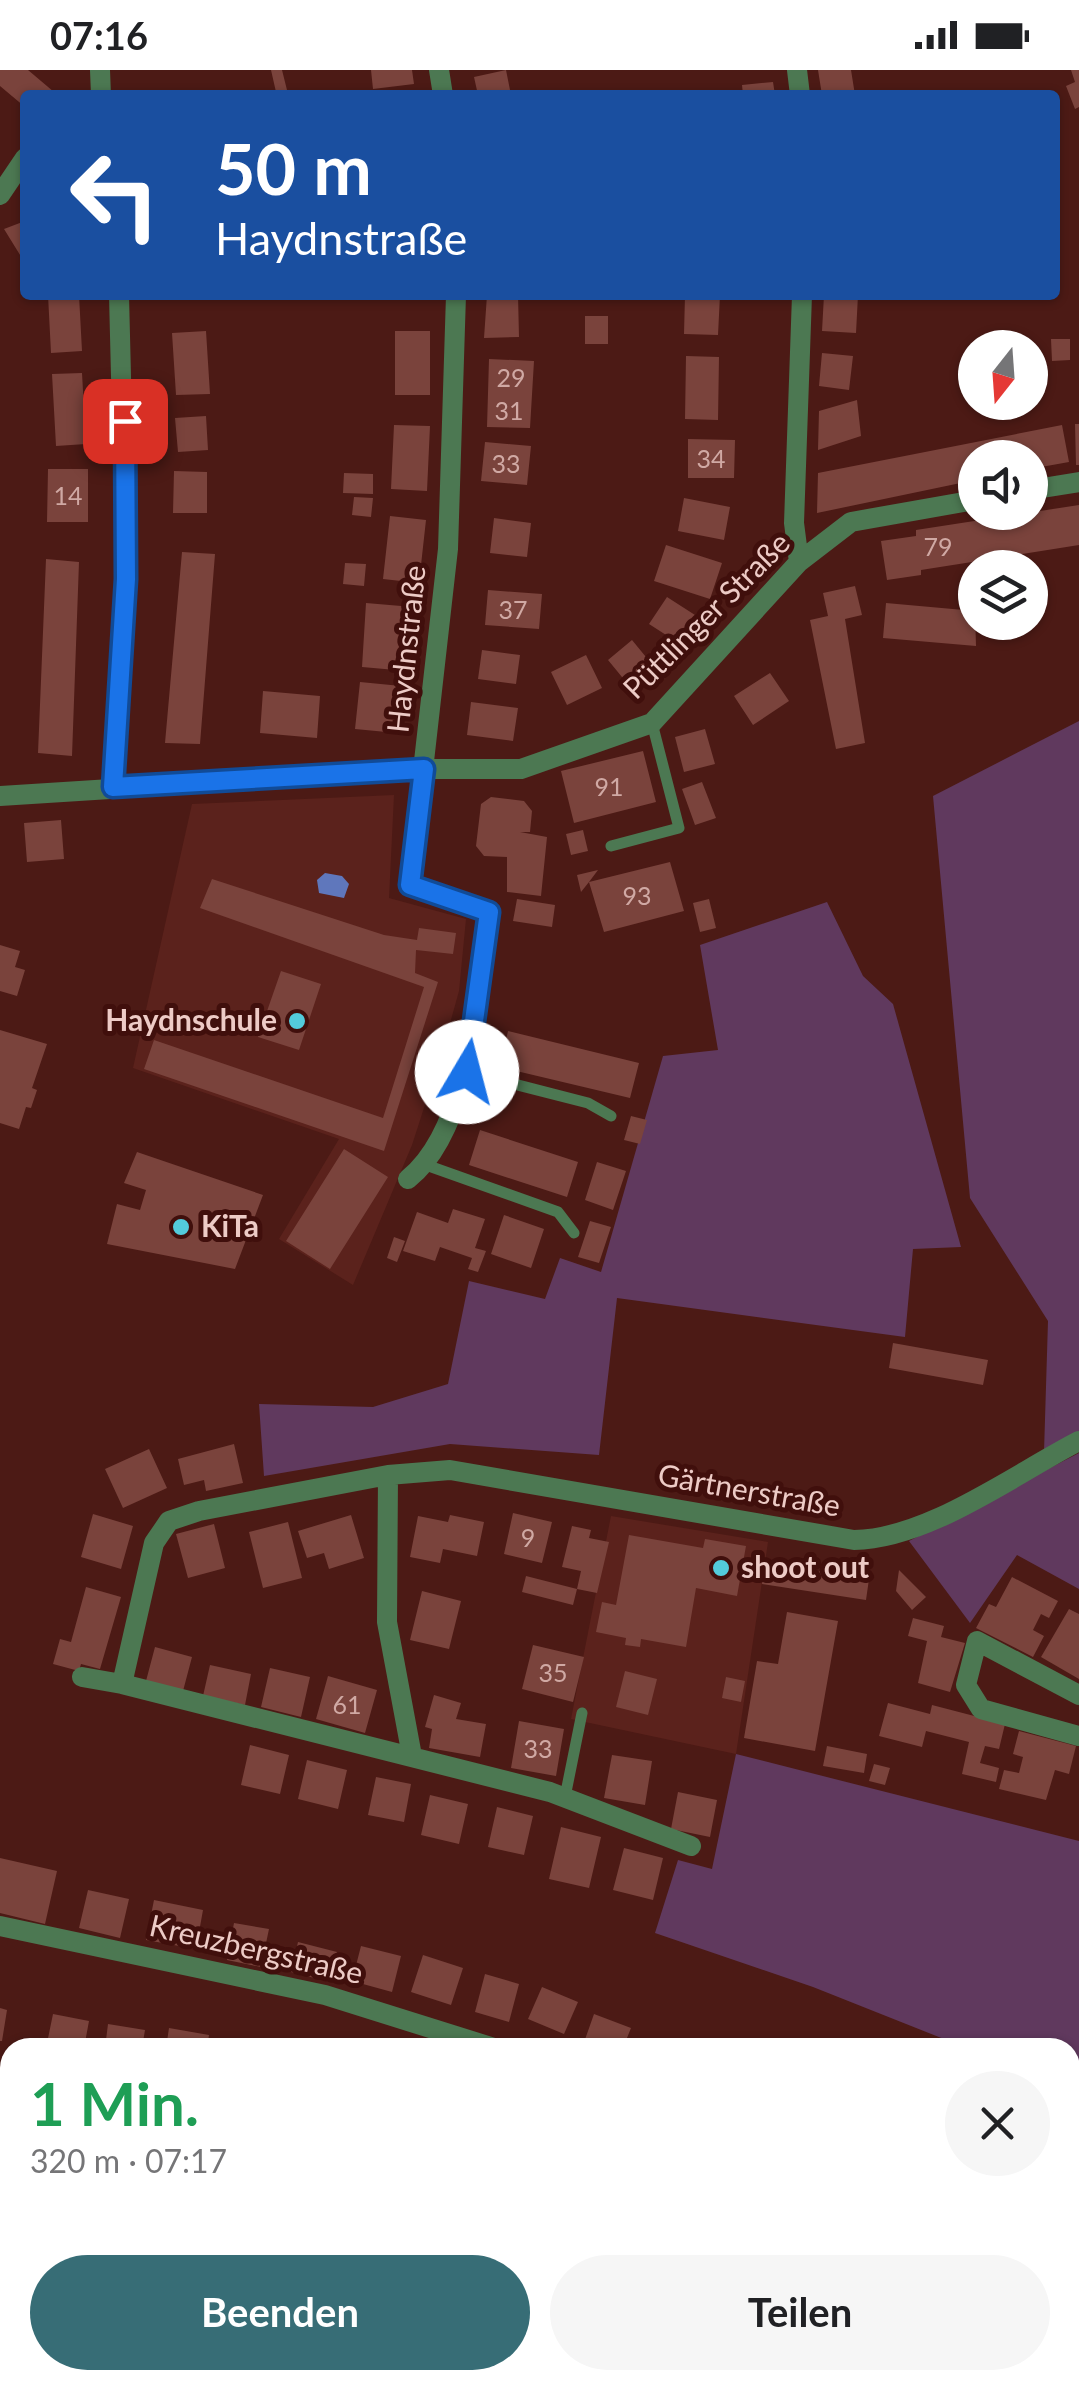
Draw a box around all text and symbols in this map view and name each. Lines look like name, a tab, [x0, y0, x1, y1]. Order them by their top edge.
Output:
text: 07:16	[50, 12, 148, 58]
text: 50 m	[215, 126, 372, 210]
icon: left	[50, 130, 180, 260]
text: Haydnstraße	[215, 211, 467, 265]
north arrow	[958, 330, 1048, 420]
map controls	[958, 330, 1048, 640]
house number: 29	[496, 362, 526, 392]
pin	[83, 379, 168, 464]
icon: arrive	[98, 394, 153, 449]
house number: 31	[494, 395, 524, 425]
button: sound	[958, 440, 1048, 530]
house number: 34	[696, 443, 726, 473]
house number: 33	[491, 448, 521, 478]
house number: 14	[53, 480, 83, 510]
street label: Püttlinger Straße	[615, 524, 796, 705]
house number: 79	[923, 531, 953, 561]
button: layers	[958, 550, 1048, 640]
street label: Haydnstraße	[378, 563, 432, 734]
house number: 37	[498, 594, 528, 624]
house number: 91	[594, 771, 624, 801]
house number: 93	[622, 880, 652, 910]
place label: Haydnschule	[105, 1001, 277, 1037]
marker: Haydnschule	[286, 1010, 308, 1032]
position arrow	[415, 1020, 519, 1124]
place label: KiTa	[201, 1207, 259, 1243]
marker: KiTa	[170, 1216, 192, 1238]
street label: Gärtnerstraße	[655, 1455, 843, 1523]
house number: 9	[521, 1522, 535, 1552]
place label: shoot out	[741, 1548, 869, 1584]
marker: shoot out	[710, 1557, 732, 1579]
house number: 35	[538, 1657, 568, 1687]
house number: 61	[332, 1689, 362, 1719]
house number: 33	[523, 1733, 553, 1763]
street label: Kreuzbergstraße	[146, 1906, 367, 1990]
text: 1 Min.	[30, 2067, 199, 2139]
button: close	[945, 2071, 1050, 2176]
text: 320 m · 07:17	[30, 2141, 227, 2180]
button: Beenden	[30, 2255, 530, 2370]
button: Teilen	[550, 2255, 1050, 2370]

